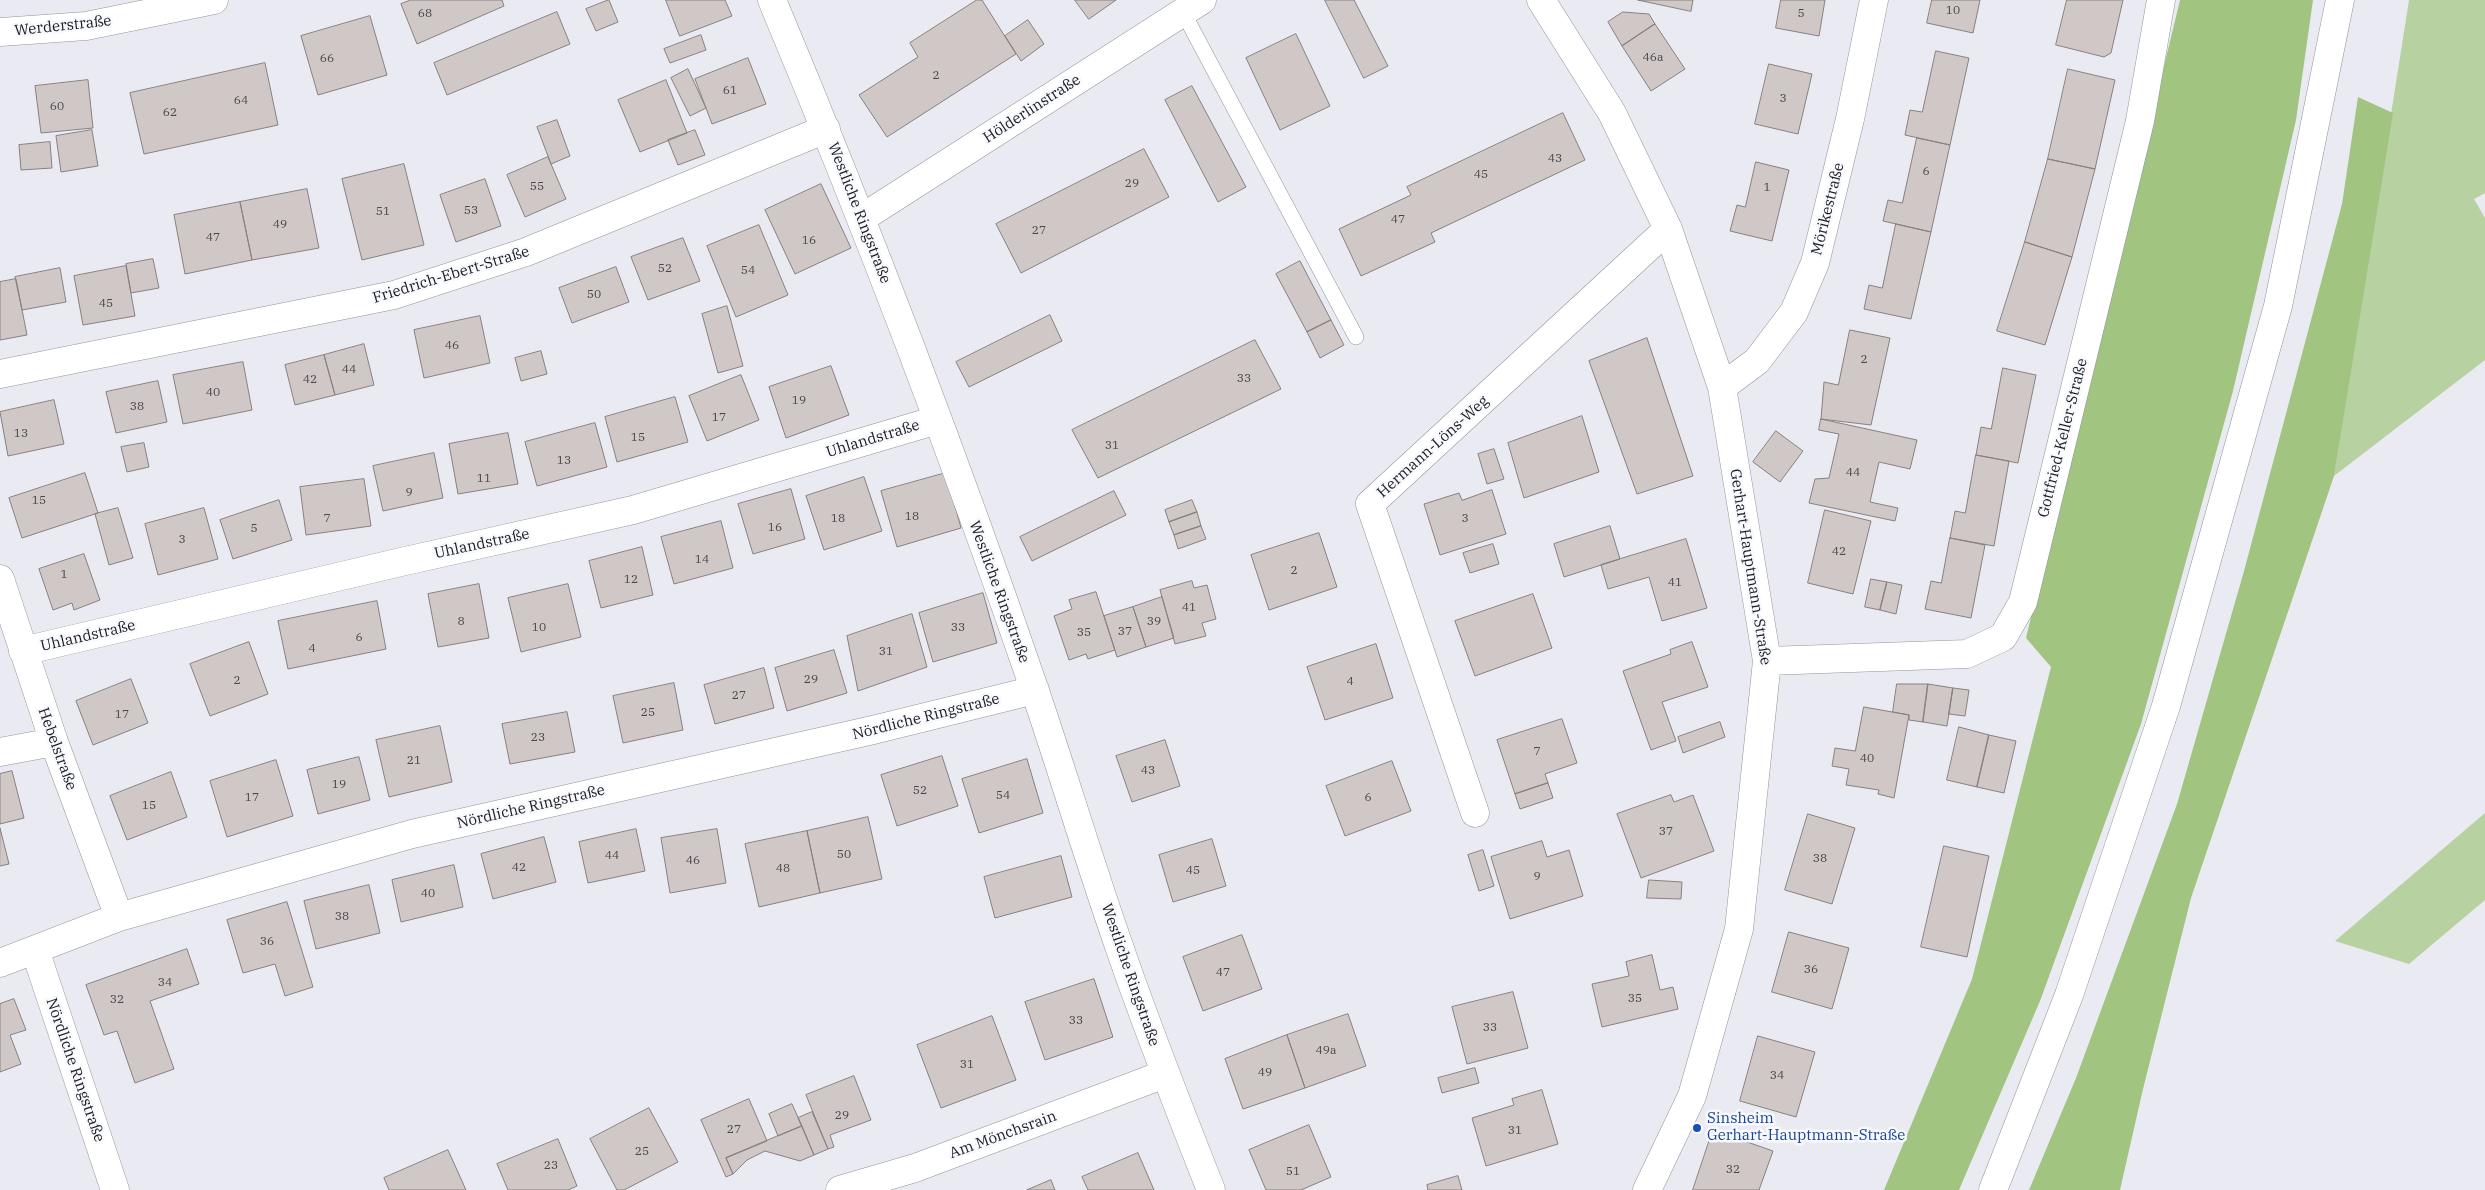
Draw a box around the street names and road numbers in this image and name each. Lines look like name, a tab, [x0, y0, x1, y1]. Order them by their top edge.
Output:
street label: Werderstraße	[14, 12, 112, 40]
street label: Hölderlinstraße	[980, 71, 1084, 147]
street label: Westliche Ringstraße	[824, 140, 894, 286]
street label: Mörikestraße	[1808, 161, 1848, 257]
street label: Friedrich-Ebert-Straße	[371, 243, 531, 307]
street label: Gottfried-Keller-Straße	[2034, 357, 2092, 519]
street label: Hermann-Löns-Weg	[1374, 392, 1492, 502]
street label: Uhlandstraße	[824, 416, 922, 462]
street label: Gerhart-Hauptmann-Straße	[1726, 468, 1774, 666]
street label: Westliche Ringstraße	[965, 519, 1033, 665]
street label: Uhlandstraße	[433, 525, 531, 563]
street label: Uhlandstraße	[39, 616, 137, 656]
street label: Nördliche Ringstraße	[850, 690, 1002, 744]
street label: Hebelstraße	[34, 705, 80, 793]
street label: Nördliche Ringstraße	[455, 781, 607, 833]
street label: Westliche Ringstraße	[1097, 901, 1163, 1049]
street label: Nördliche Ringstraße	[42, 996, 108, 1144]
street label: Am Mönchsrain	[947, 1107, 1059, 1163]

